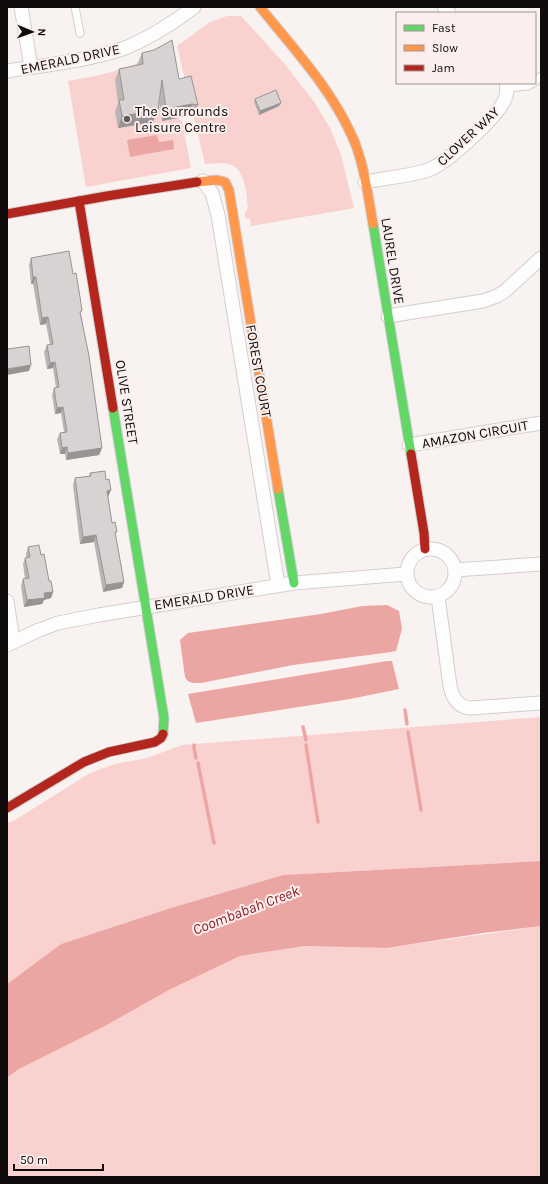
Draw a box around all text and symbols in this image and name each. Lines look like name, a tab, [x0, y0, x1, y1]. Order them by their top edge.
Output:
north arrow	[12, 12, 52, 52]
legend	[396, 12, 536, 84]
text: Fast	[432, 21, 456, 35]
text: N	[35, 28, 48, 37]
street label: EMERALD DRIVE	[19, 41, 121, 78]
text: Slow	[432, 41, 458, 55]
text: Jam	[432, 61, 455, 75]
place label: The Surrounds Leisure Centre	[135, 103, 228, 136]
street label: CLOVER WAY	[434, 103, 503, 170]
marker: The Surrounds Leisure Centre	[122, 114, 132, 124]
street label: LAUREL DRIVE	[377, 217, 408, 306]
street label: FOREST COURT	[242, 323, 275, 419]
street label: OLIVE STREET	[111, 359, 142, 446]
street label: AMAZON CIRCUIT	[420, 417, 530, 452]
street label: EMERALD DRIVE	[153, 581, 255, 614]
water label: Coombabah Creek	[190, 881, 302, 939]
scale bar	[14, 1146, 103, 1172]
text: 50 m	[20, 1153, 48, 1167]

